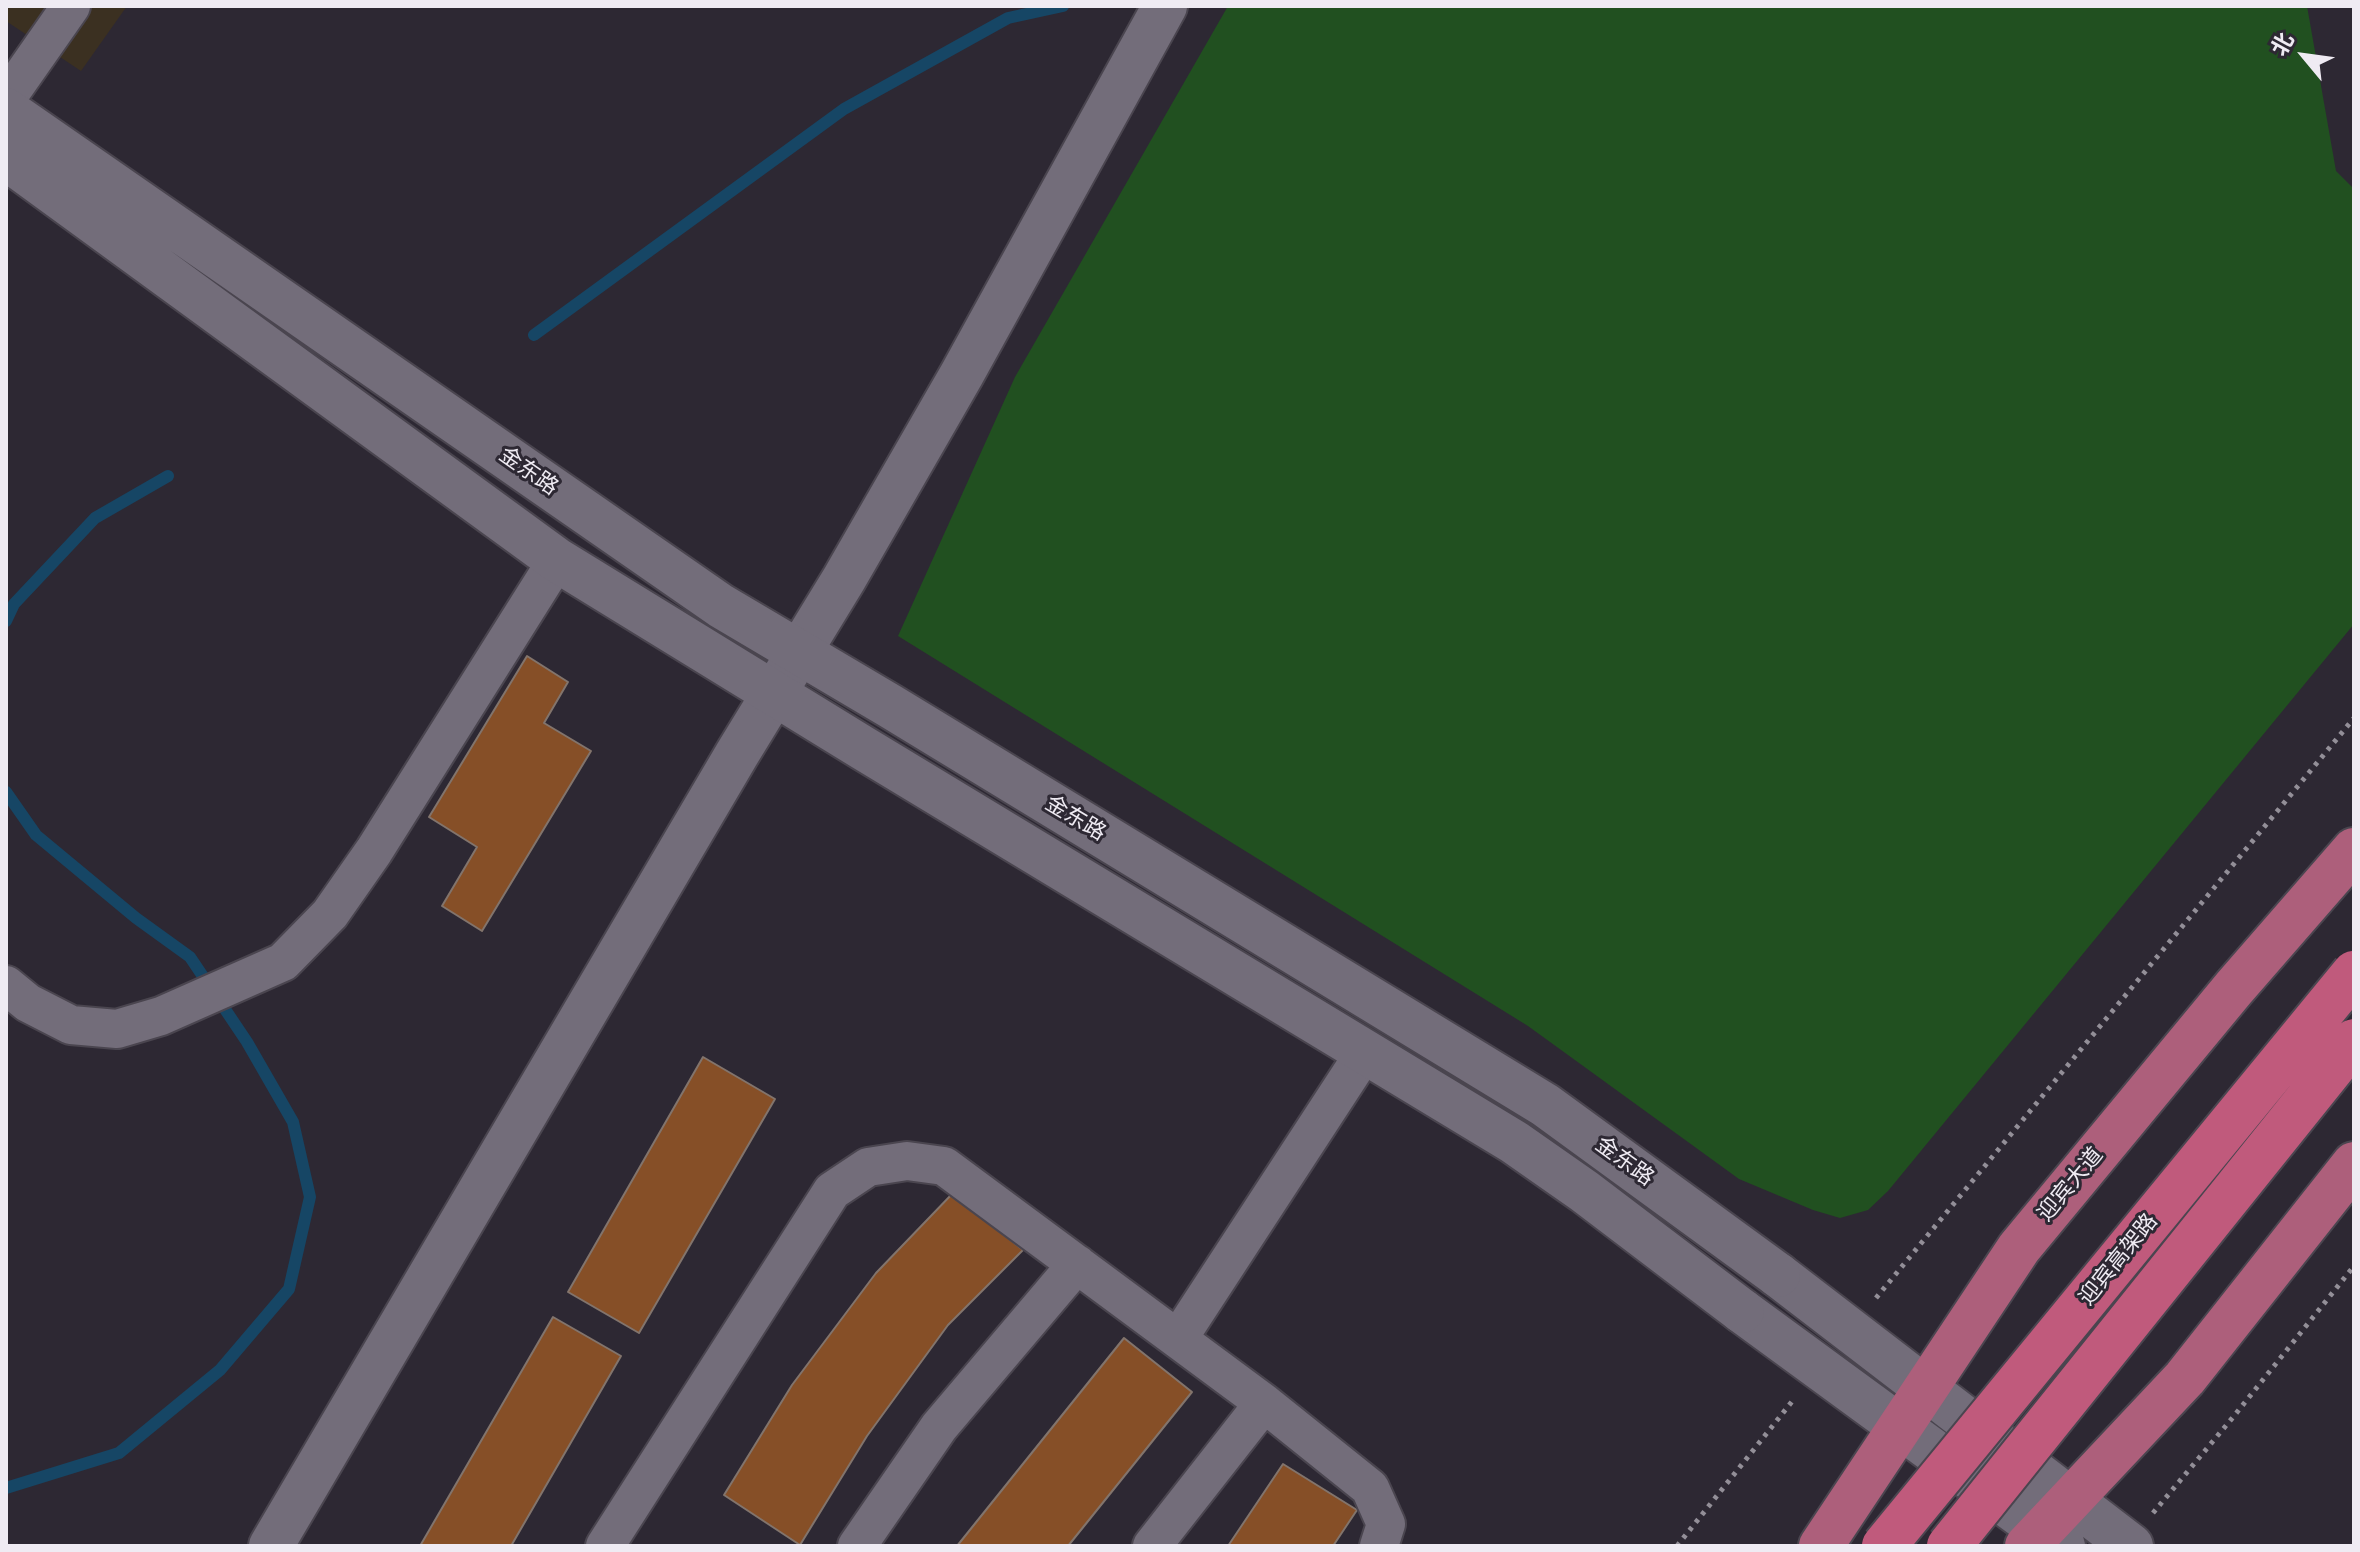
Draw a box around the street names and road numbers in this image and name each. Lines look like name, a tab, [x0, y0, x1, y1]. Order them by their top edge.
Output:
street label: 金东路	[493, 442, 563, 502]
street label: 金东路	[1040, 791, 1110, 847]
street label: 金东路	[1590, 1132, 1658, 1192]
street label: 迎宾大道	[2033, 1143, 2109, 1227]
street label: 迎宾高架路	[2074, 1209, 2164, 1311]

